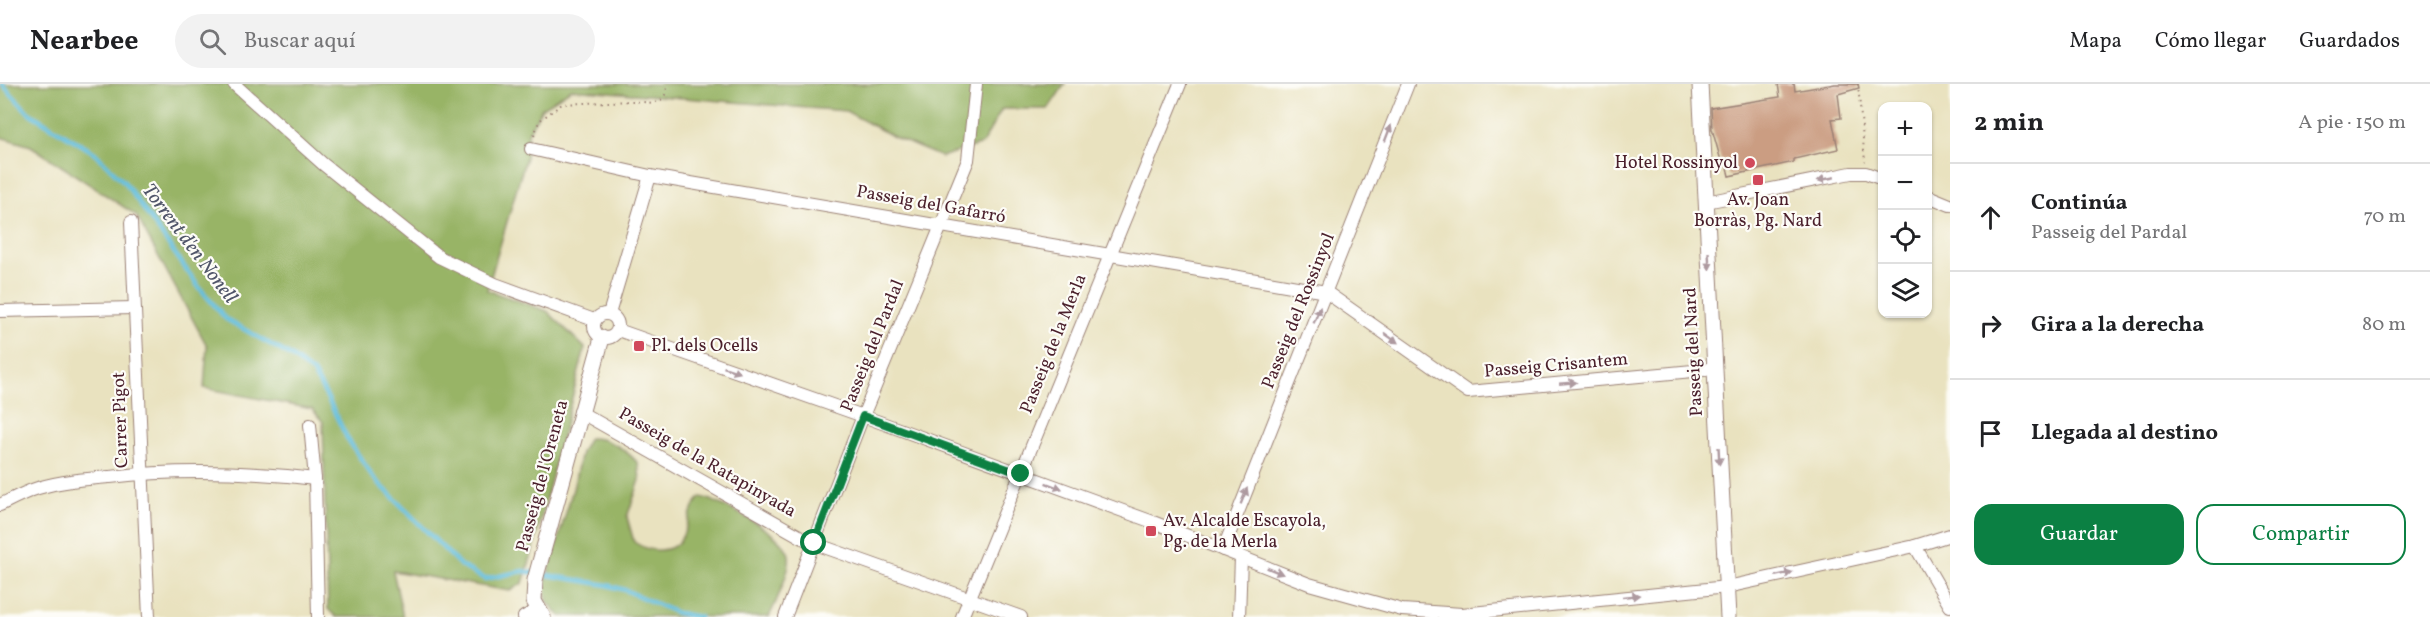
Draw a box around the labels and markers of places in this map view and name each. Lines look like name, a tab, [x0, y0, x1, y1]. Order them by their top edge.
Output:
place label: Hotel Rossinyol	[1615, 151, 1738, 176]
marker: Hotel Rossinyol	[1743, 156, 1757, 170]
marker: Av. Joan Borràs, Pg. Nard	[1751, 173, 1765, 187]
place label: Av. Joan Borràs, Pg. Nard	[1694, 188, 1822, 234]
place label: Pl. dels Ocells	[651, 334, 758, 359]
marker: Pl. dels Ocells	[632, 339, 646, 353]
place label: Av. Alcalde Escayola, Pg. de la Merla	[1163, 509, 1326, 555]
marker: Av. Alcalde Escayola, Pg. de la Merla	[1144, 524, 1158, 538]

